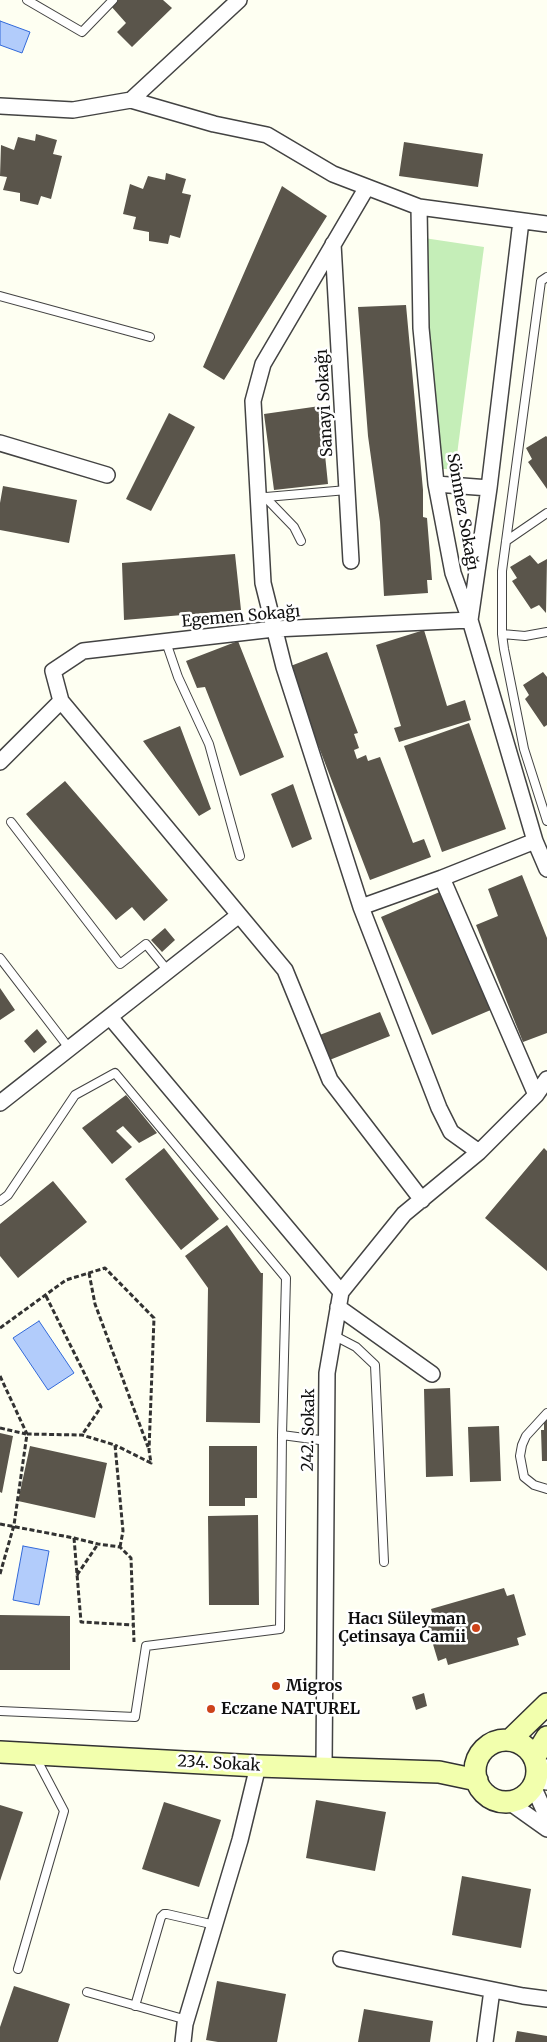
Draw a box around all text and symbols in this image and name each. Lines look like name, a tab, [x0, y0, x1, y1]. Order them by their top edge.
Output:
street label: Sanayi Sokağı	[313, 349, 337, 457]
street label: Sönmez Sokağı	[442, 452, 482, 572]
street label: Egemen Sokağı	[181, 602, 301, 632]
street label: 242. Sokak	[299, 1388, 319, 1472]
place label: Hacı Süleyman Çetinsaya Camii	[339, 1609, 466, 1647]
marker: Hacı Süleyman Çetinsaya Camii	[470, 1622, 482, 1634]
place label: Migros	[286, 1676, 343, 1696]
marker: Migros	[270, 1680, 282, 1692]
place label: Eczane NATUREL	[221, 1699, 360, 1719]
marker: Eczane NATUREL	[205, 1703, 217, 1715]
street label: 234. Sokak	[177, 1752, 261, 1776]

